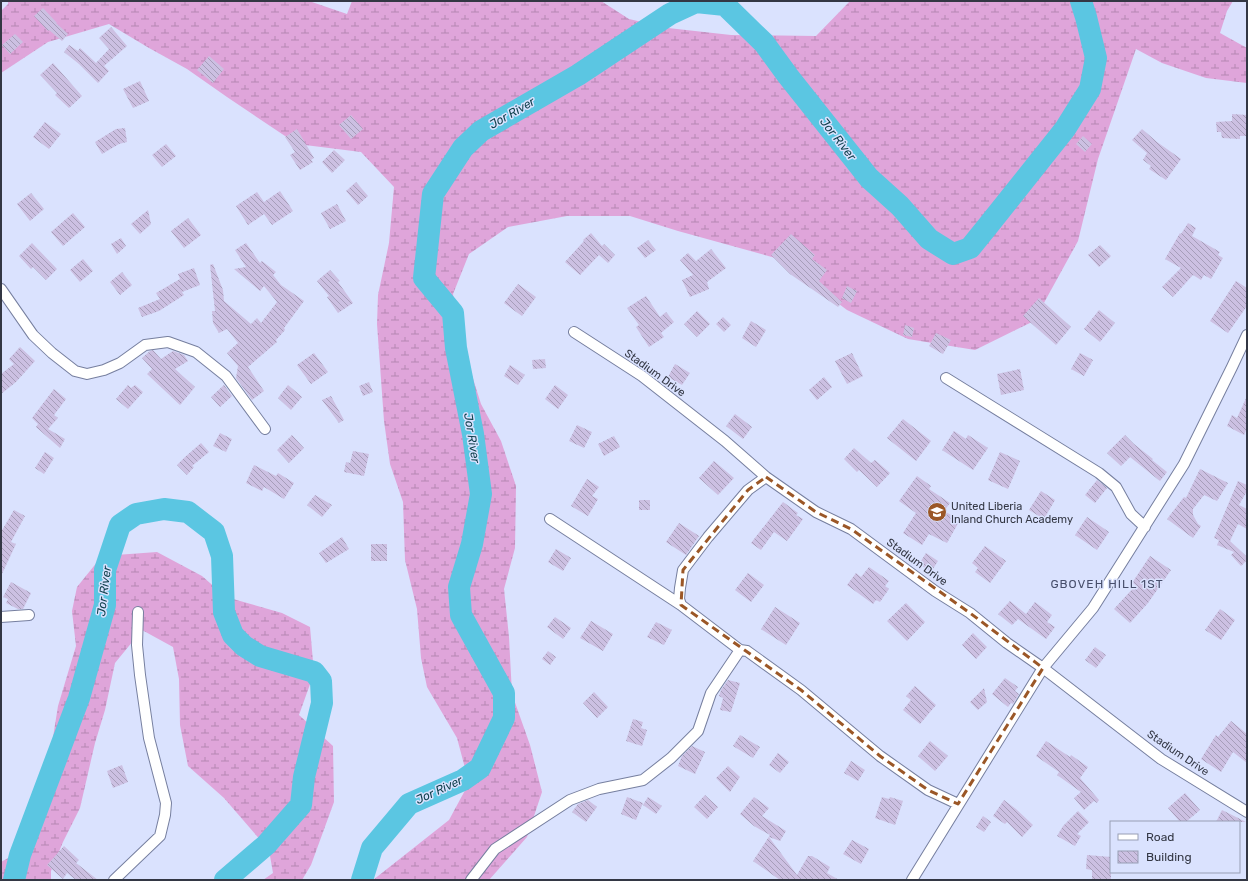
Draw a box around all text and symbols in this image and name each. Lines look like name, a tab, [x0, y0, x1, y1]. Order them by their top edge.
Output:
water label: Jor River	[487, 94, 538, 132]
water label: Jor River	[817, 115, 859, 163]
street label: Stadium Drive	[622, 347, 688, 399]
water label: Jor River	[461, 412, 483, 464]
place label: United Liberia Inland Church Academy	[951, 500, 1073, 526]
school or university icon: United Liberia Inland Church Academy	[926, 501, 948, 523]
street label: Stadium Drive	[884, 536, 950, 588]
water label: Jor River	[94, 565, 114, 617]
district label: GBOVEH HILL 1ST	[1050, 577, 1164, 591]
street label: Stadium Drive	[1145, 727, 1211, 779]
water label: Jor River	[413, 773, 465, 807]
legend	[1110, 821, 1240, 873]
text: Road	[1146, 830, 1174, 844]
text: Building	[1146, 850, 1192, 864]

